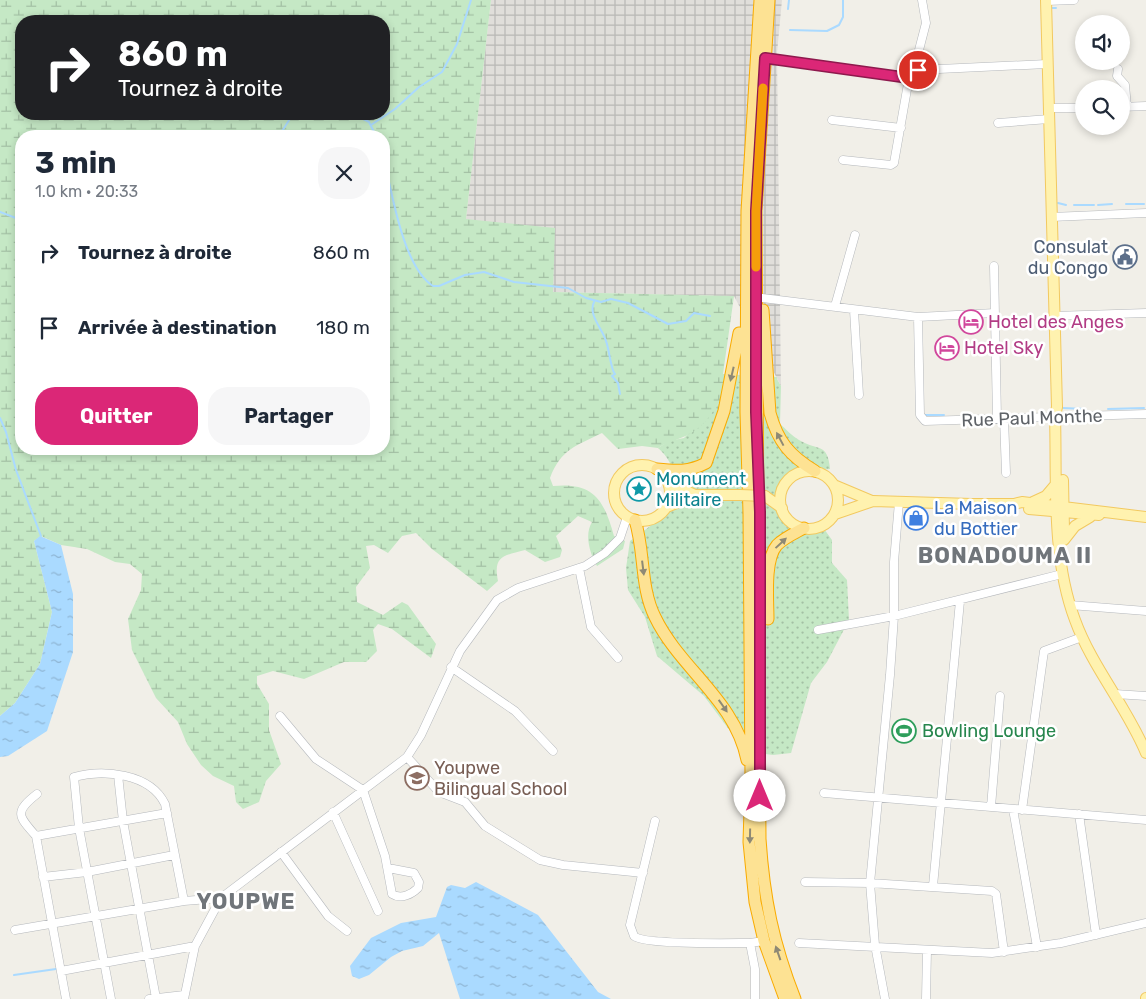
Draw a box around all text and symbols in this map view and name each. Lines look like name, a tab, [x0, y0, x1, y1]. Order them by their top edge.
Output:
map controls	[1075, 15, 1130, 135]
button: sound	[1075, 15, 1130, 70]
text: 860 m	[118, 33, 228, 75]
icon: right	[35, 35, 100, 100]
pin	[897, 49, 939, 91]
icon: arrive	[904, 56, 932, 84]
text: Tournez à droite	[118, 75, 283, 102]
button: search	[1075, 80, 1130, 135]
text: 3 min	[35, 145, 117, 181]
button: close	[318, 147, 370, 199]
text: 1.0 km · 20:33	[35, 182, 138, 201]
place label: Consulat du Congo	[1028, 236, 1108, 279]
icon: right	[35, 239, 63, 267]
text: Tournez à droite	[78, 241, 232, 264]
text: 860 m	[313, 241, 370, 264]
public building icon: Consulat du Congo	[1112, 244, 1138, 270]
hotel icon: Hotel des Anges	[958, 309, 984, 335]
place label: Hotel des Anges	[988, 311, 1124, 333]
icon: arrive	[35, 314, 63, 342]
text: Arrivée à destination	[78, 316, 277, 339]
text: 180 m	[316, 316, 370, 339]
hotel icon: Hotel Sky	[934, 335, 960, 361]
place label: Hotel Sky	[964, 337, 1043, 359]
one-way arrow	[728, 367, 736, 382]
button: Quitter	[35, 387, 198, 445]
button: Partager	[208, 387, 370, 445]
street label: Rue Paul Monthe	[961, 405, 1103, 431]
one-way arrow	[775, 433, 784, 446]
place label: Monument Militaire	[656, 468, 746, 511]
place icon: Monument Militaire	[626, 476, 652, 502]
place label: La Maison du Bottier	[934, 497, 1018, 540]
shop icon: La Maison du Bottier	[903, 505, 929, 531]
one-way arrow	[775, 537, 787, 549]
district label: BONADOUMA II	[918, 542, 1092, 569]
one-way arrow	[639, 561, 647, 577]
one-way arrow	[718, 699, 728, 713]
sports icon: Bowling Lounge	[891, 718, 917, 744]
place label: Bowling Lounge	[922, 720, 1056, 742]
place label: Youpwe Bilingual School	[434, 757, 567, 800]
school or university icon: Youpwe Bilingual School	[404, 765, 430, 791]
position arrow	[733, 769, 785, 821]
one-way arrow	[745, 828, 753, 844]
district label: YOUPWE	[196, 888, 296, 915]
one-way arrow	[774, 946, 782, 961]

